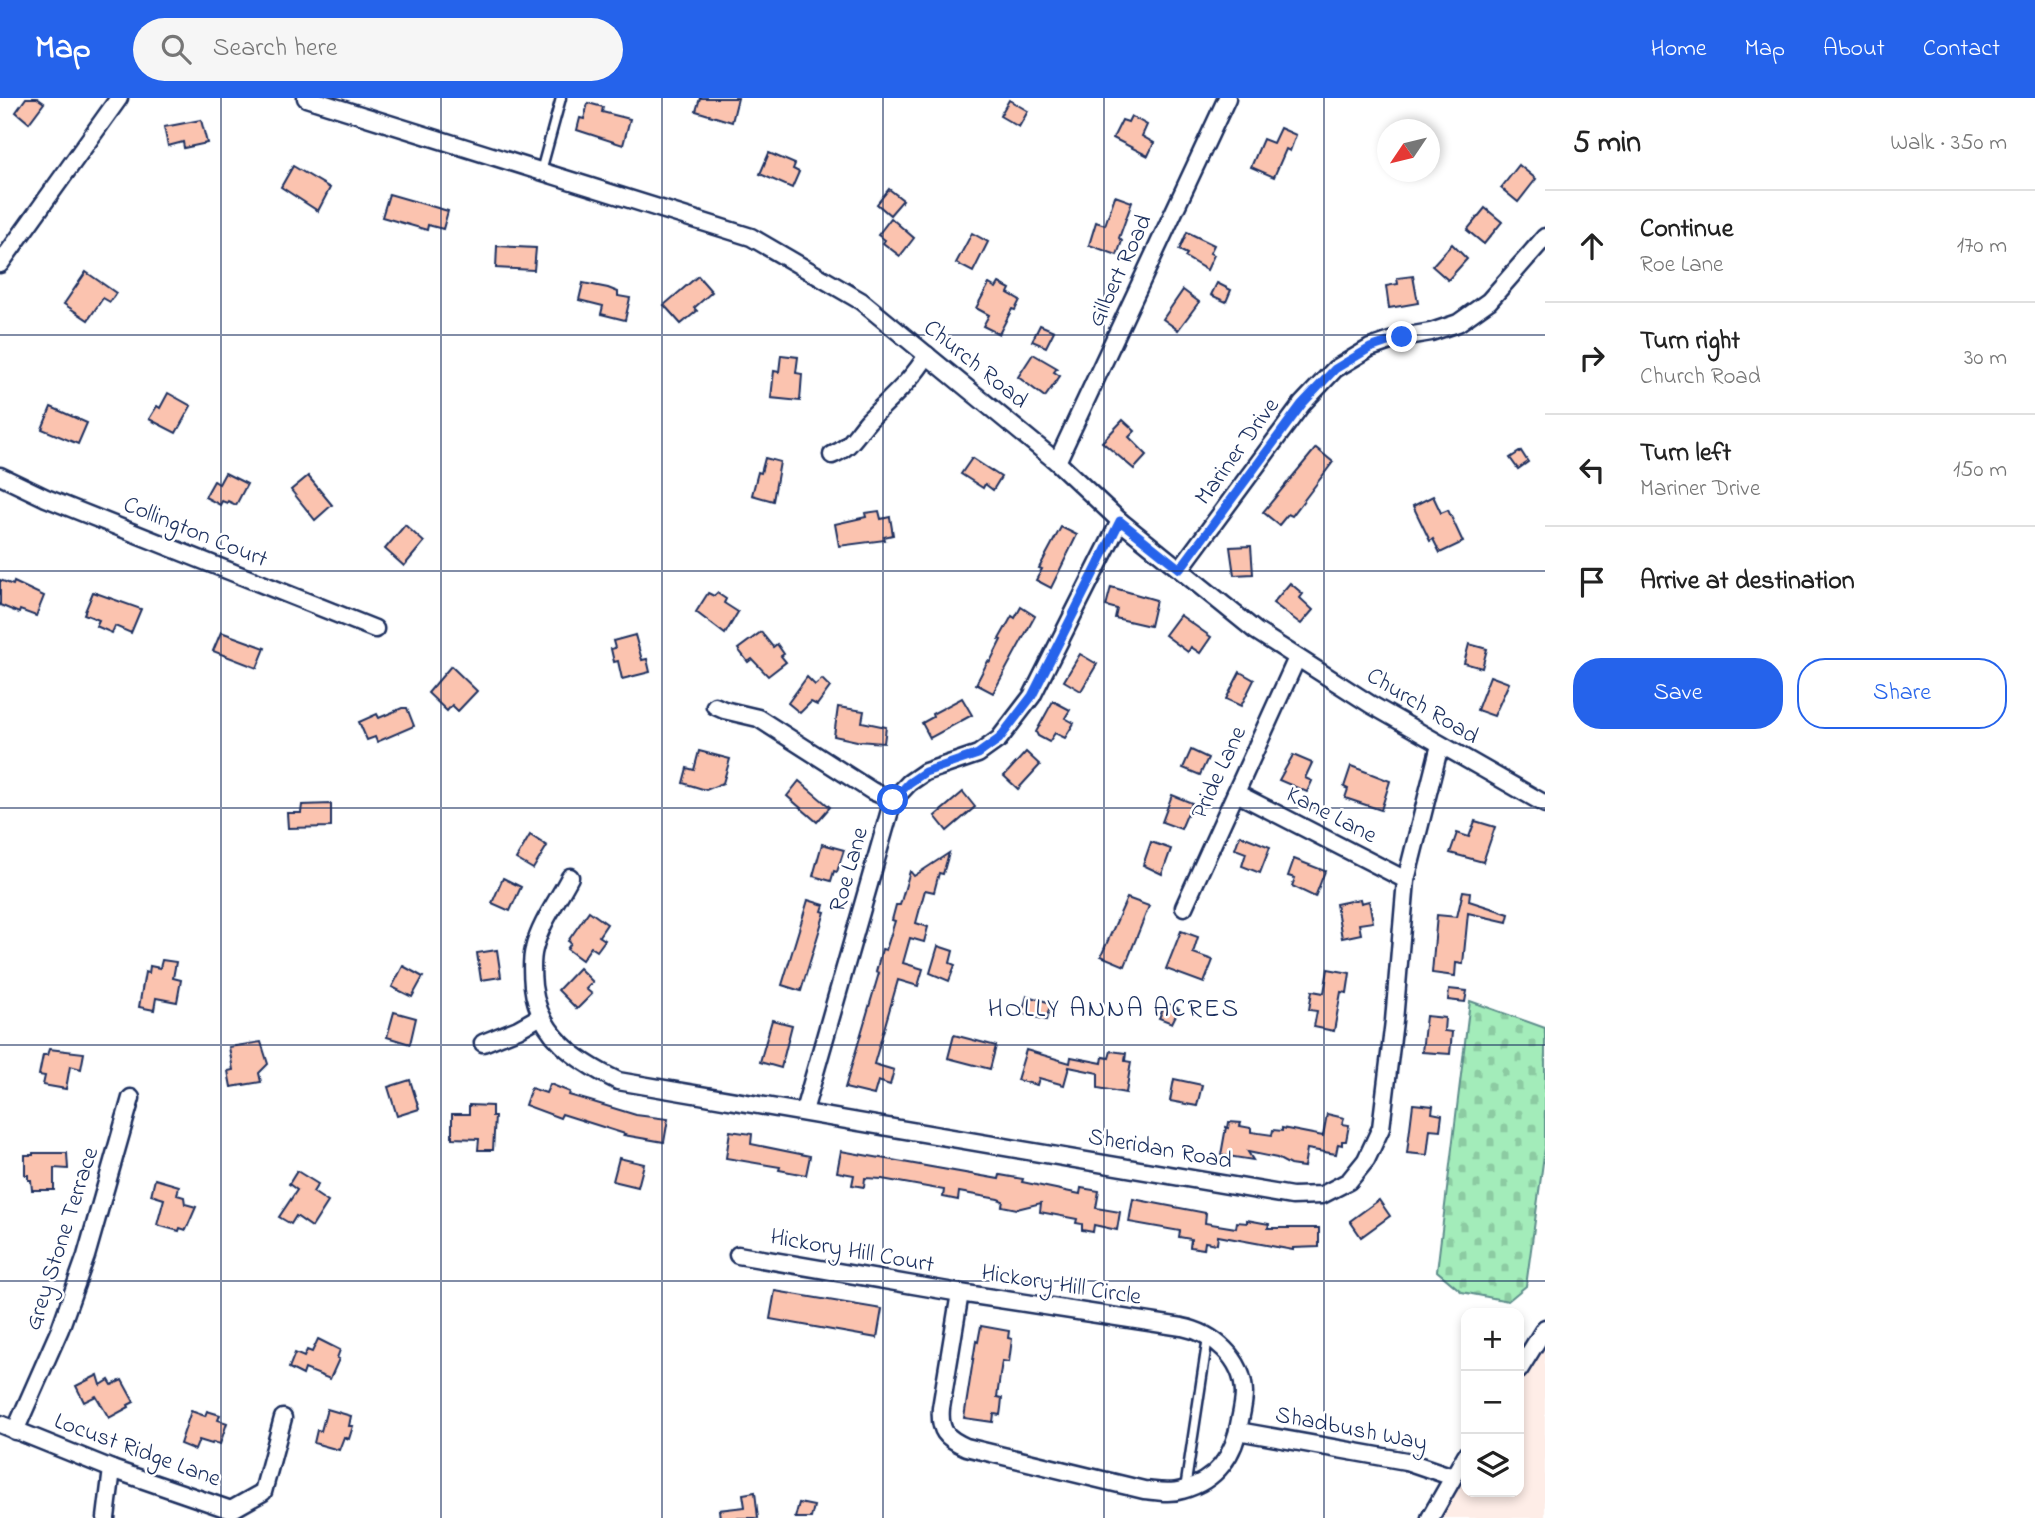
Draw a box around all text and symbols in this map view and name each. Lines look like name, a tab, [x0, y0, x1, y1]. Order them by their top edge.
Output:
search box	[133, 18, 623, 81]
text: Map	[35, 25, 91, 73]
icon: search	[157, 30, 195, 68]
text: Search here	[213, 30, 337, 68]
text: Home	[1651, 32, 1707, 67]
text: Map	[1745, 32, 1785, 67]
text: About	[1823, 32, 1885, 67]
text: Contact	[1923, 32, 2000, 67]
north arrow	[1377, 119, 1440, 182]
text: 5 min	[1573, 122, 1641, 166]
text: Walk · 350 m	[1890, 127, 2007, 160]
street label: Gilbert Road	[1080, 209, 1163, 333]
text: Continue	[1640, 211, 1733, 249]
icon: ahead	[1573, 227, 1611, 265]
text: 170 m	[1957, 230, 2007, 263]
text: Roe Lane	[1640, 249, 1723, 282]
street label: Church Road	[915, 312, 1035, 419]
route end	[1386, 321, 1417, 352]
text: Turn right	[1640, 323, 1740, 361]
icon: right	[1573, 339, 1611, 377]
text: 30 m	[1964, 342, 2007, 375]
text: Church Road	[1640, 361, 1761, 394]
street label: Mariner Drive	[1187, 391, 1289, 513]
text: Turn left	[1640, 435, 1731, 473]
icon: left	[1573, 451, 1611, 489]
text: 150 m	[1953, 454, 2007, 487]
text: Mariner Drive	[1640, 473, 1760, 506]
street label: Collington Court	[117, 488, 273, 578]
icon: arrive	[1573, 563, 1611, 601]
text: Arrive at destination	[1640, 563, 1855, 601]
button: Save	[1573, 658, 1783, 729]
button: Share	[1797, 658, 2007, 729]
street label: Church Road	[1359, 660, 1485, 755]
street label: Pride Lane	[1183, 721, 1257, 825]
street label: Kane Lane	[1280, 778, 1383, 854]
route start	[877, 784, 908, 815]
street label: Roe Lane	[821, 823, 879, 917]
district label: HOLLY ANNA ACRES	[988, 991, 1240, 1029]
street label: Sheridan Road	[1085, 1120, 1235, 1180]
street label: Grey Stone Terrace	[17, 1143, 110, 1335]
street label: Hickory Hill Court	[767, 1220, 937, 1285]
street label: Hickory Hill Circle	[978, 1256, 1144, 1317]
map controls	[1461, 1308, 1524, 1497]
button: +	[1461, 1308, 1524, 1371]
button: −	[1461, 1371, 1524, 1434]
street label: Shadbush Way	[1272, 1398, 1430, 1463]
street label: Locust Ridge Lane	[49, 1405, 225, 1497]
button: layers	[1461, 1434, 1524, 1497]

